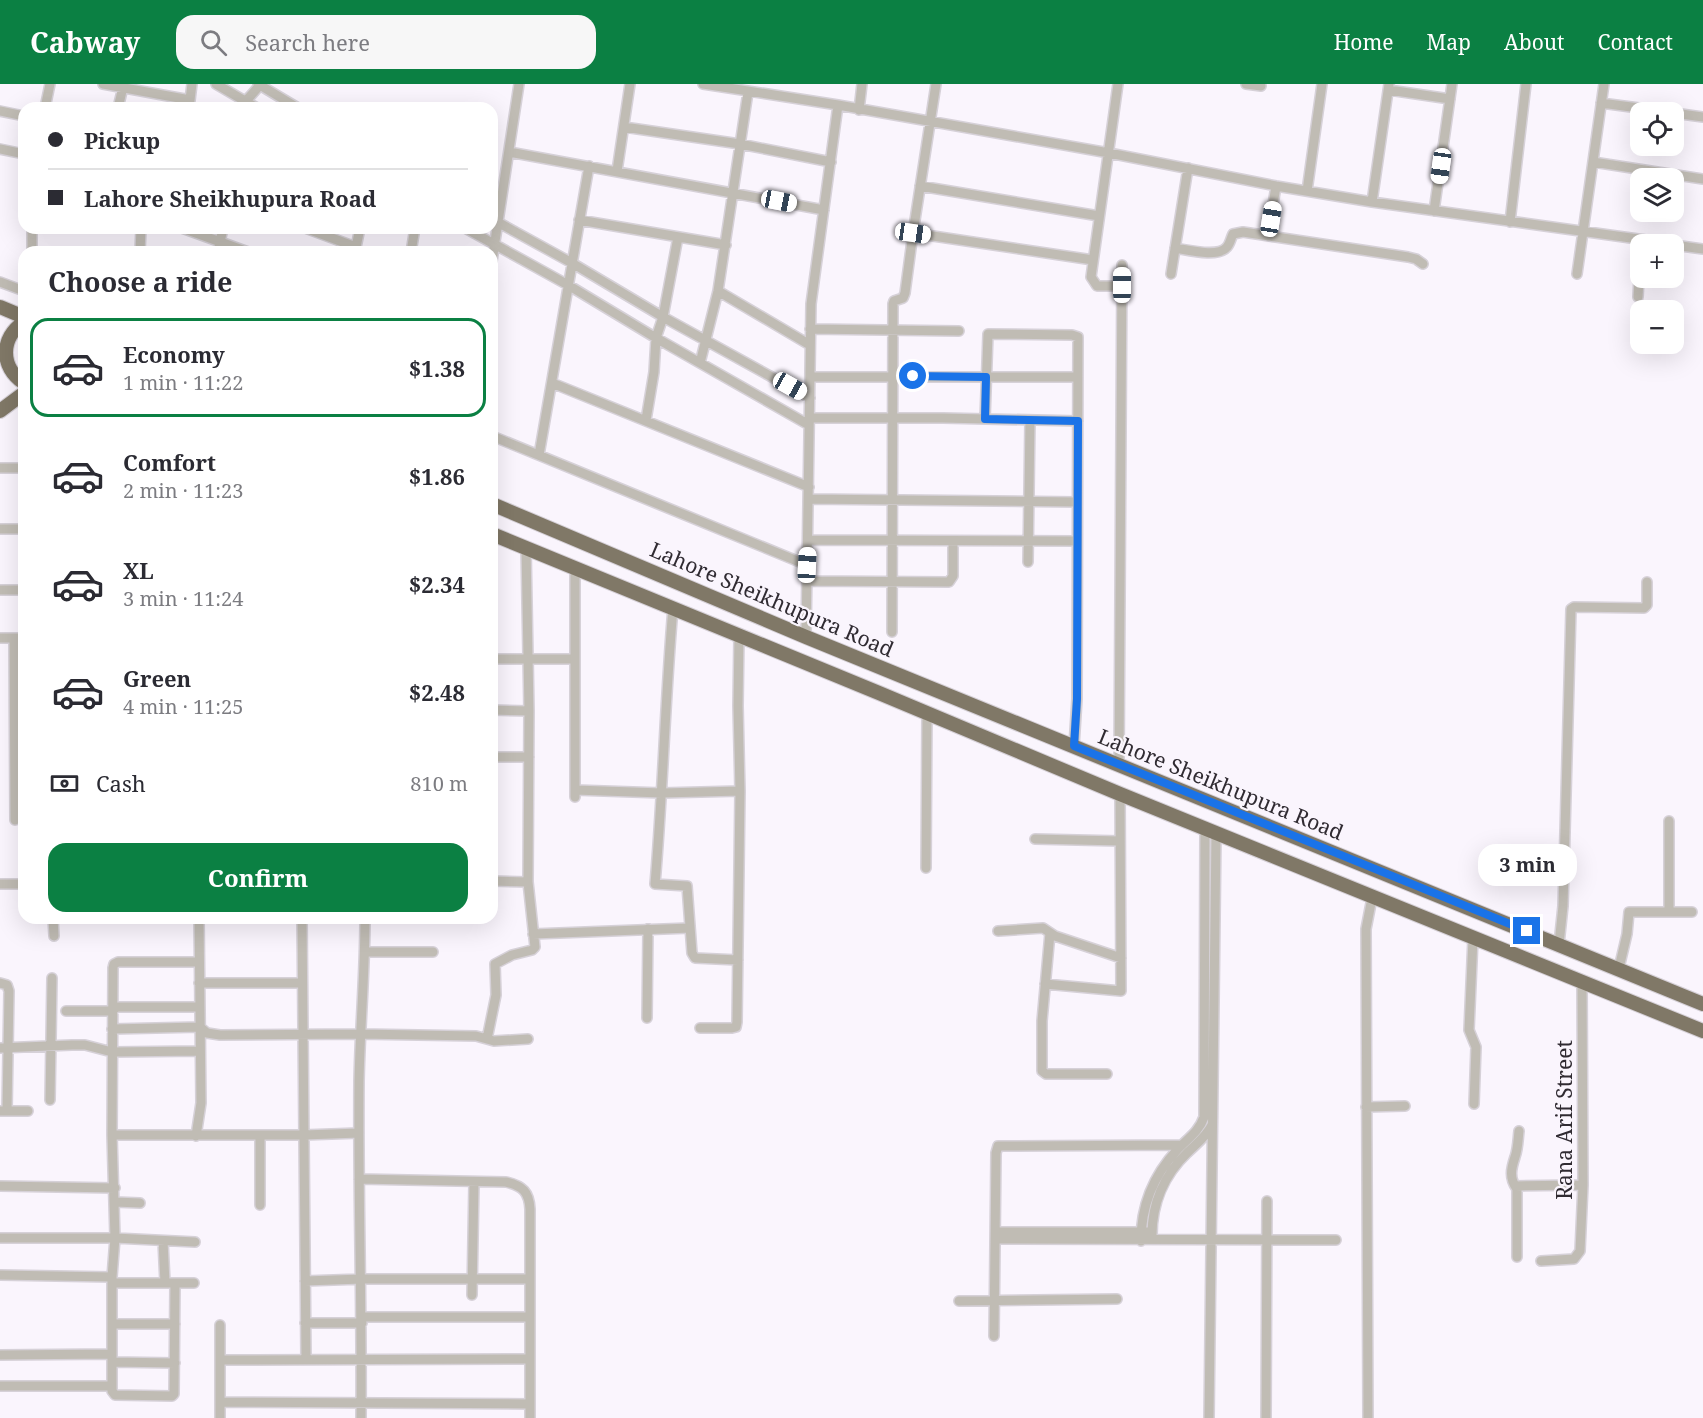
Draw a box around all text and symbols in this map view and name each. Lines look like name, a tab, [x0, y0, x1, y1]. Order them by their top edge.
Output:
search box	[176, 15, 596, 69]
text: Cabway	[30, 23, 140, 61]
icon: search	[197, 26, 230, 59]
text: Search here	[245, 27, 370, 57]
text: Home	[1334, 28, 1394, 56]
text: Map	[1427, 28, 1471, 56]
text: About	[1504, 28, 1565, 56]
text: Contact	[1598, 28, 1673, 56]
map controls	[1630, 102, 1684, 354]
button: locate	[1630, 102, 1684, 156]
text: Pickup	[84, 125, 160, 155]
car	[1430, 147, 1452, 185]
button: layers	[1630, 168, 1684, 222]
text: Lahore Sheikhupura Road	[84, 183, 376, 213]
car	[760, 189, 798, 213]
car	[1259, 200, 1283, 238]
car	[894, 222, 932, 244]
button: +	[1630, 234, 1684, 288]
text: Choose a ride	[48, 263, 233, 300]
car	[1113, 267, 1131, 303]
button: −	[1630, 300, 1684, 354]
text: Economy	[123, 339, 225, 369]
icon: car	[51, 341, 105, 395]
text: $1.38	[409, 353, 465, 383]
route start	[899, 362, 926, 389]
text: 1 min · 11:22	[123, 369, 243, 396]
car	[770, 369, 810, 403]
text: Comfort	[123, 447, 216, 477]
icon: car	[51, 449, 105, 503]
text: $1.86	[409, 461, 465, 491]
text: 2 min · 11:23	[123, 477, 243, 504]
street label: Lahore Sheikhupura Road	[646, 535, 898, 663]
car	[797, 547, 817, 583]
text: XL	[123, 555, 154, 585]
icon: car	[51, 557, 105, 611]
text: $2.34	[409, 569, 465, 599]
text: 3 min · 11:24	[123, 585, 243, 612]
text: Green	[123, 663, 191, 693]
icon: car	[51, 665, 105, 719]
text: $2.48	[409, 677, 465, 707]
text: 4 min · 11:25	[123, 693, 243, 720]
street label: Lahore Sheikhupura Road	[1094, 722, 1348, 846]
icon: cash	[48, 767, 81, 800]
text: Cash	[96, 768, 146, 798]
text: 810 m	[410, 770, 468, 797]
button: Confirm	[48, 843, 468, 912]
callout: 3 min	[1478, 844, 1576, 886]
text: 3 min	[1499, 851, 1556, 878]
route end	[1513, 917, 1540, 944]
street label: Rana Arif Street	[1550, 1040, 1578, 1200]

